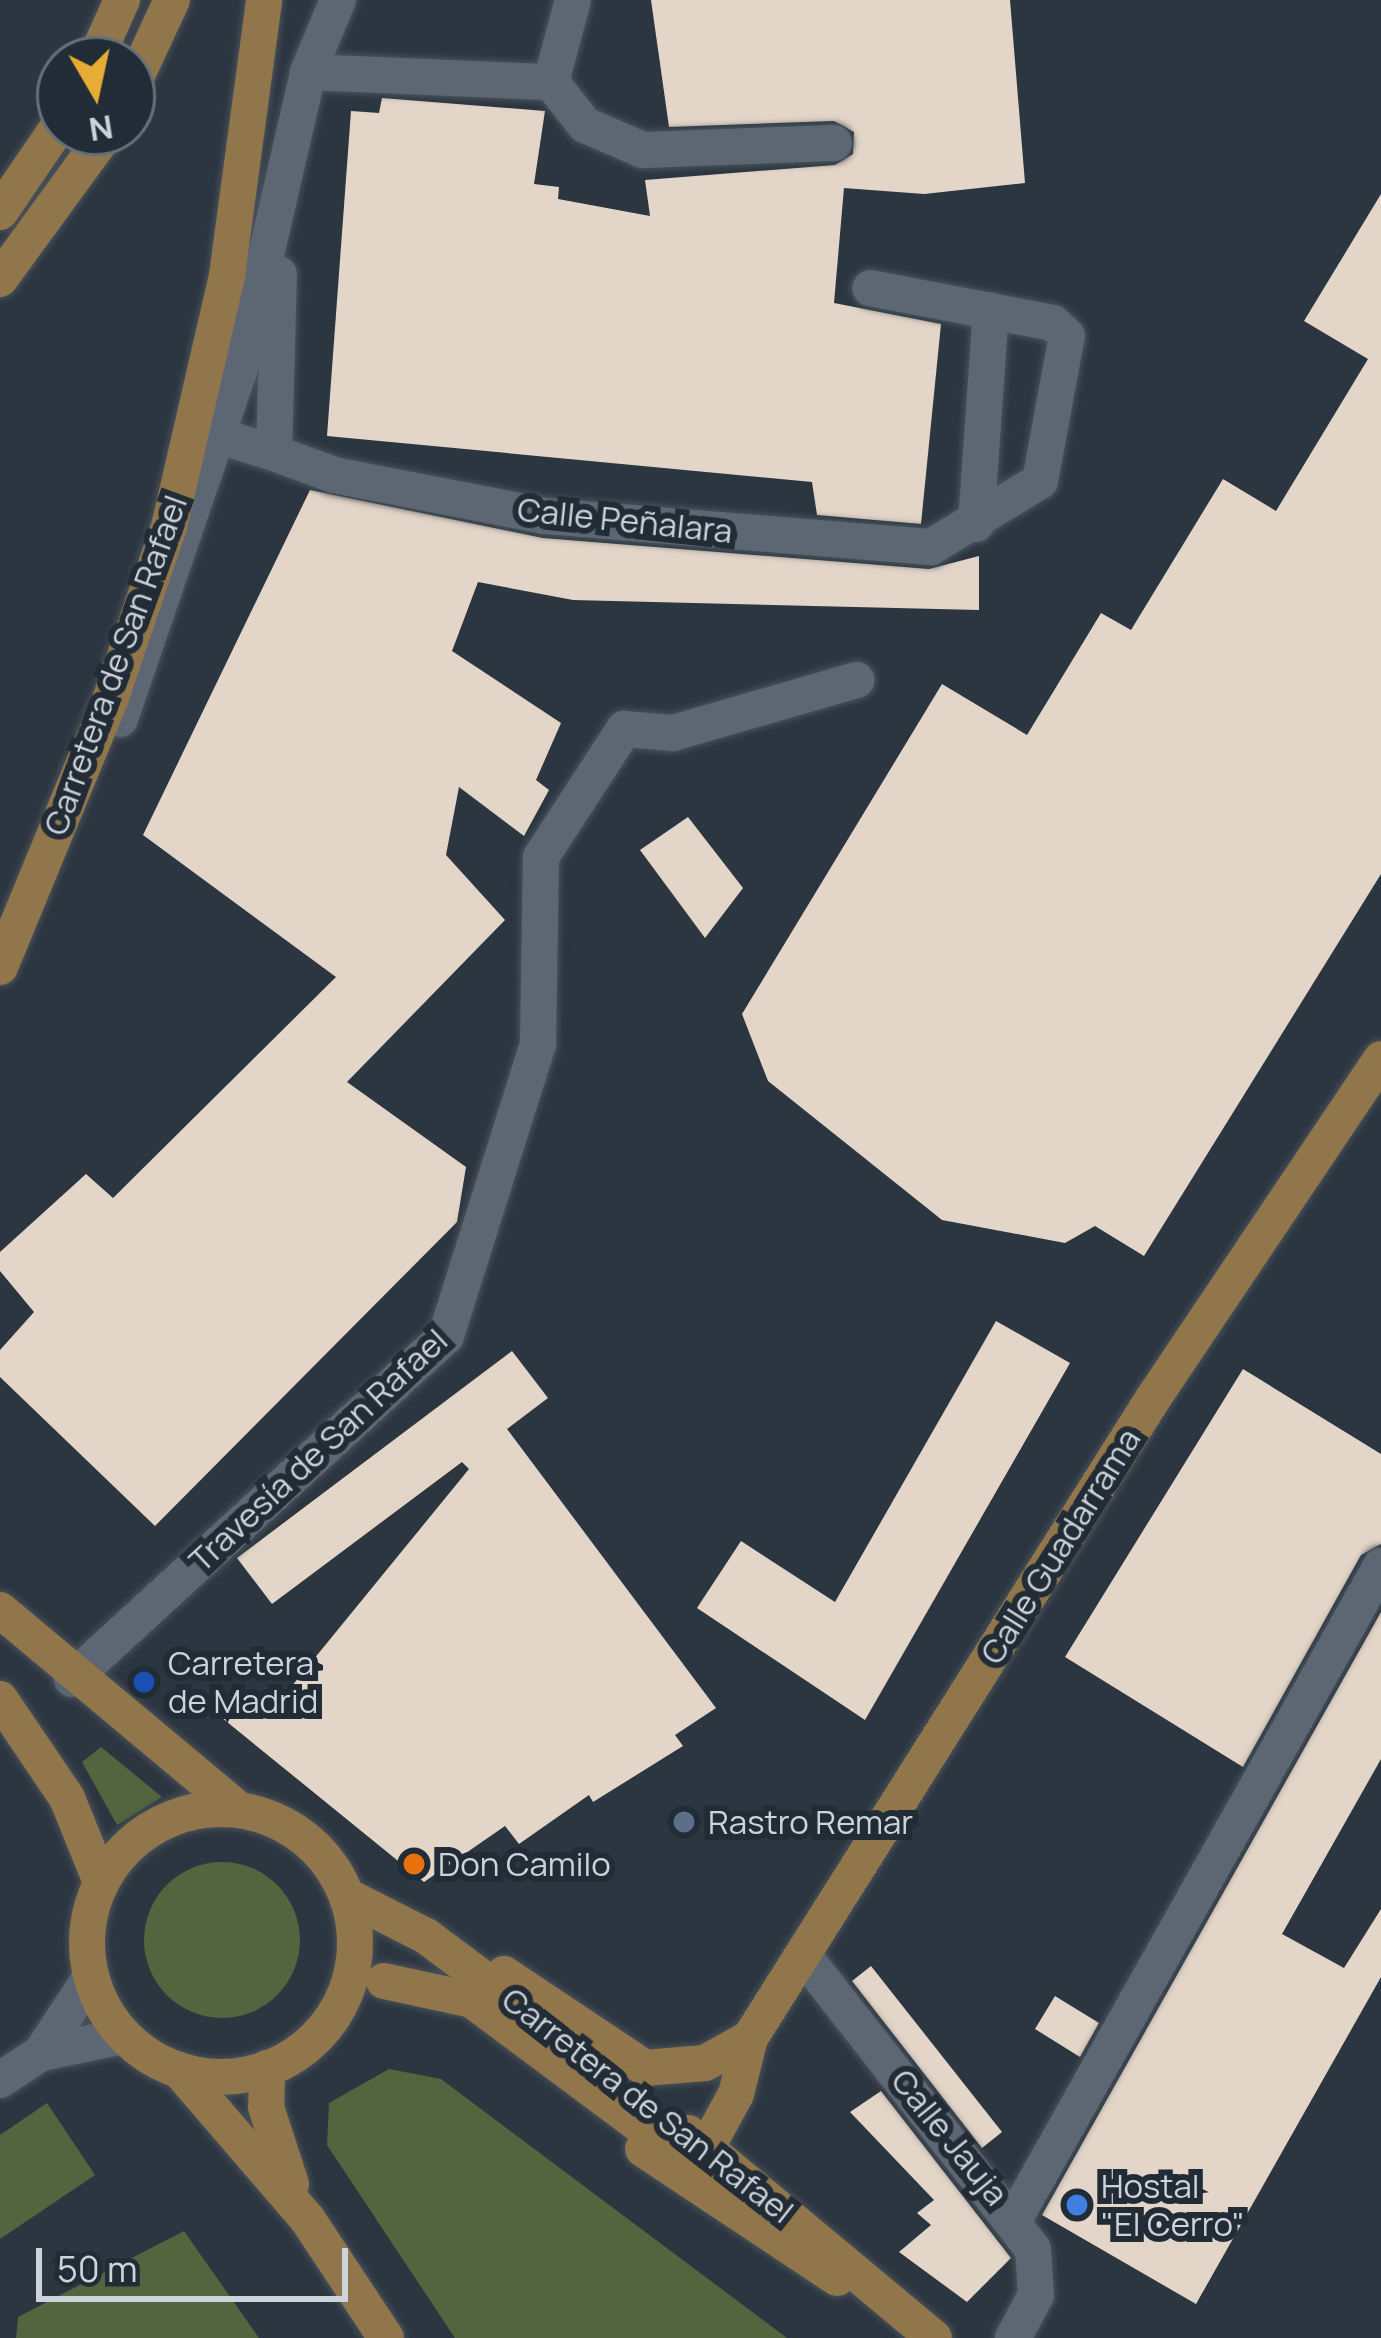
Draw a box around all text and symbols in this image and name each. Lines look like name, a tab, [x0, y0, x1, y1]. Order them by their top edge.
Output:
north arrow	[36, 36, 156, 156]
text: N	[86, 105, 116, 153]
street label: Calle Peñalara	[516, 489, 734, 551]
street label: Carretera de San Rafael	[35, 490, 195, 840]
street label: Travesía de San Rafael	[181, 1320, 455, 1580]
street label: Calle Guadarrama	[972, 1421, 1148, 1671]
place label: Carretera de Madrid	[168, 1643, 318, 1721]
marker: Carretera de Madrid	[131, 1669, 157, 1695]
place label: Rastro Remar	[708, 1802, 913, 1842]
marker: Rastro Remar	[671, 1809, 697, 1835]
place label: Don Camilo	[438, 1844, 611, 1884]
marker: Don Camilo	[401, 1851, 427, 1877]
street label: Carretera de San Rafael	[494, 1979, 802, 2231]
street label: Calle Jauja	[883, 2061, 1017, 2213]
place label: Hostal "El Cerro"	[1101, 2166, 1245, 2244]
marker: Hostal "El Cerro"	[1064, 2192, 1090, 2218]
scale bar	[42, 2224, 354, 2298]
text: 50 m	[57, 2244, 137, 2293]

